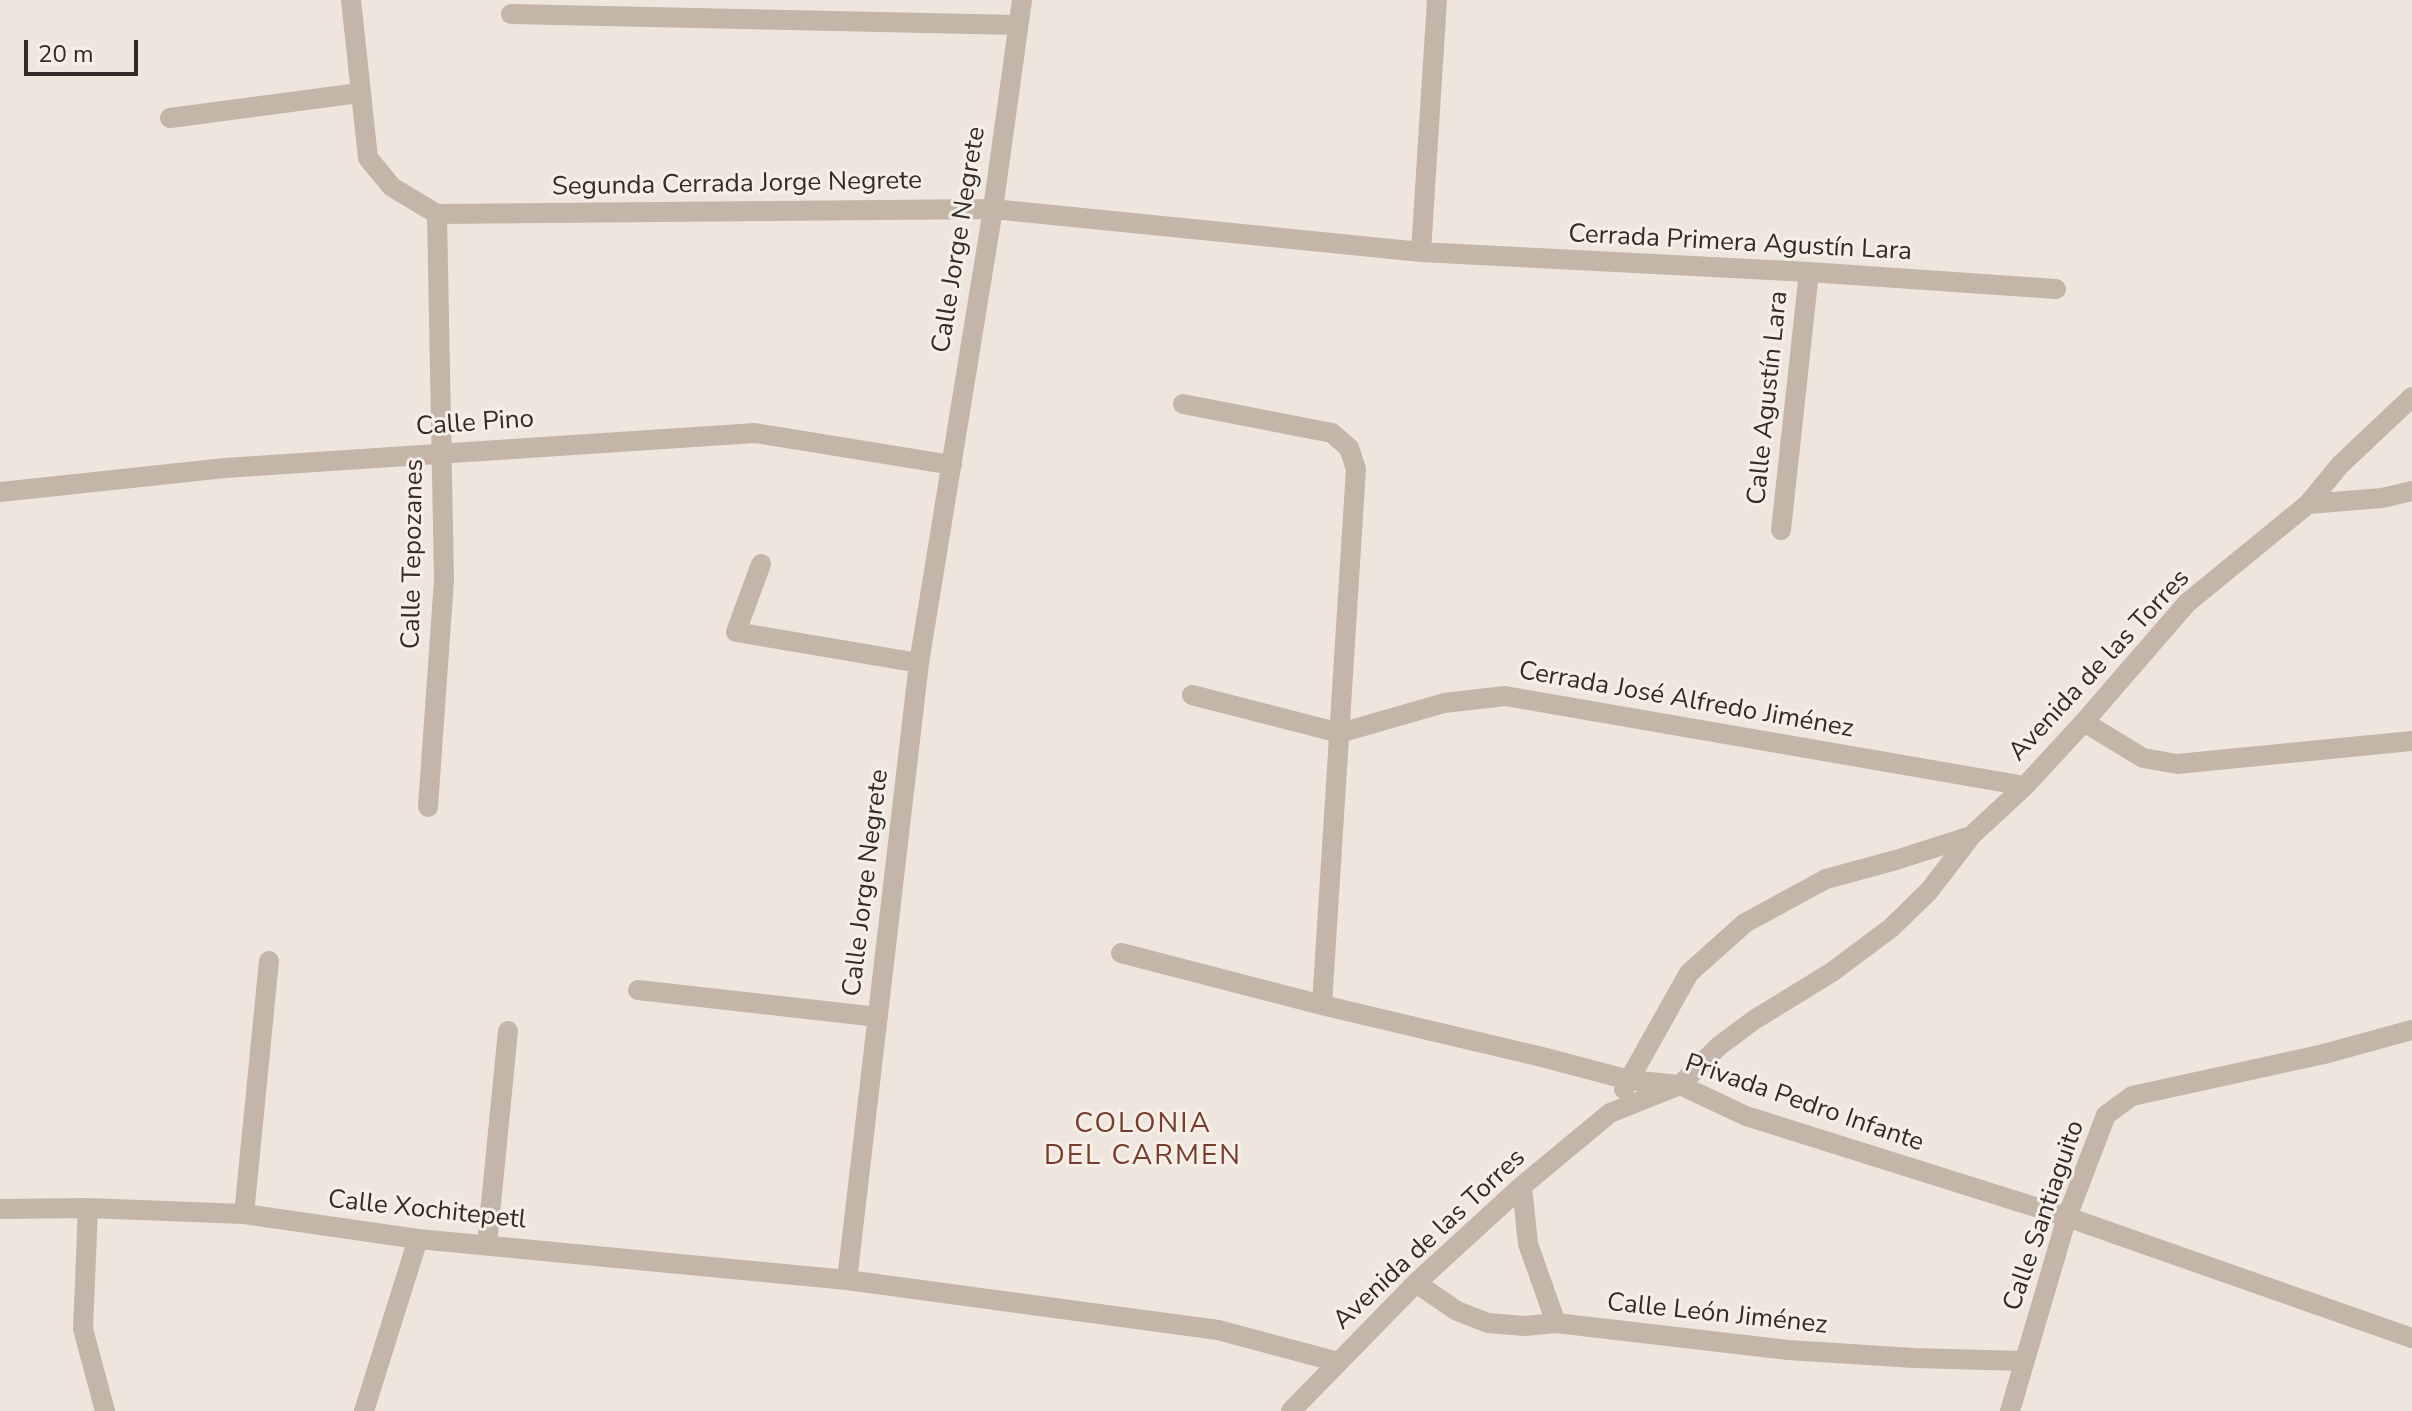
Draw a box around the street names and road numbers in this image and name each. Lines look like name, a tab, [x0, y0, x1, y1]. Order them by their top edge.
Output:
street label: Calle Jorge Negrete	[927, 125, 993, 355]
street label: Segunda Cerrada Jorge Negrete	[552, 166, 922, 204]
street label: Cerrada Primera Agustín Lara	[1567, 219, 1913, 269]
street label: Calle Agustín Lara	[1742, 289, 1796, 507]
street label: Calle Pino	[415, 404, 535, 444]
street label: Calle Tepozanes	[397, 459, 431, 649]
street label: Avenida de las Torres	[2003, 564, 2197, 768]
street label: Cerrada José Alfredo Jiménez	[1516, 656, 1856, 746]
street label: Calle Jorge Negrete	[838, 768, 896, 998]
street label: Privada Pedro Infante	[1680, 1048, 1928, 1160]
street label: Calle Santiaguito	[1998, 1117, 2092, 1315]
street label: Avenida de las Torres	[1328, 1143, 1532, 1337]
street label: Calle Xochitepetl	[326, 1185, 528, 1237]
street label: Calle León Jiménez	[1605, 1288, 1829, 1342]

